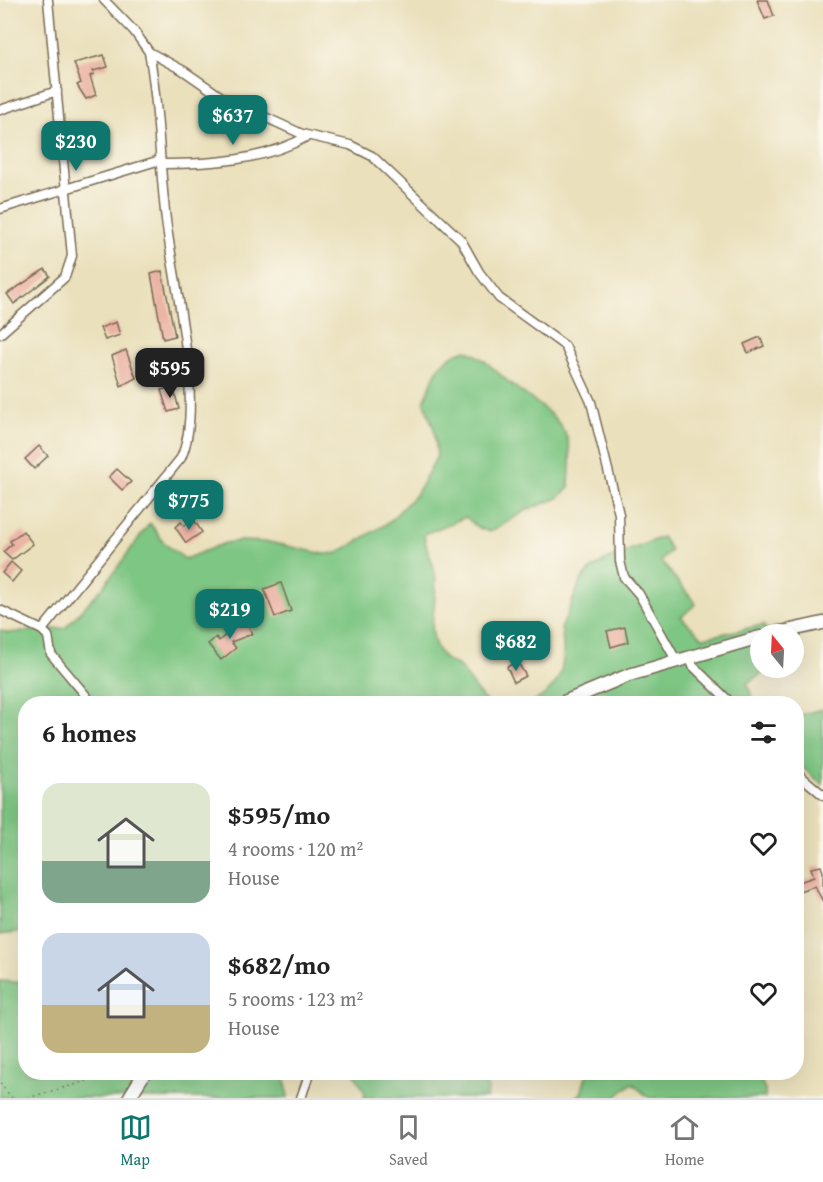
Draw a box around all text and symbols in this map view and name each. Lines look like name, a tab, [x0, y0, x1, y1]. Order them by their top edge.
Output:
pin: $637	[197, 95, 269, 146]
text: $637	[212, 100, 254, 129]
pin: $230	[40, 121, 112, 172]
text: $230	[55, 126, 97, 155]
pin: $595	[134, 348, 206, 399]
text: $595	[149, 353, 191, 382]
pin: $775	[153, 480, 225, 531]
text: $775	[168, 485, 210, 514]
pin: $219	[194, 589, 266, 640]
text: $219	[209, 594, 251, 623]
pin: $682	[480, 621, 552, 672]
north arrow	[750, 624, 804, 678]
map controls	[750, 624, 804, 678]
text: $682	[495, 626, 537, 655]
text: 6 homes	[42, 713, 137, 752]
icon: filters	[747, 716, 780, 749]
text: $595/mo	[228, 795, 330, 834]
icon: home	[90, 807, 162, 879]
icon: heart	[747, 827, 780, 860]
text: 4 rooms · 120 m²	[228, 834, 363, 863]
text: House	[228, 863, 280, 892]
text: $682/mo	[228, 945, 330, 984]
icon: home	[90, 957, 162, 1029]
icon: heart	[747, 977, 780, 1010]
text: 5 rooms · 123 m²	[228, 984, 363, 1013]
text: House	[228, 1013, 280, 1042]
tab: Map	[119, 1111, 152, 1171]
tab: Saved	[389, 1111, 428, 1171]
tab: Home	[665, 1111, 704, 1171]

